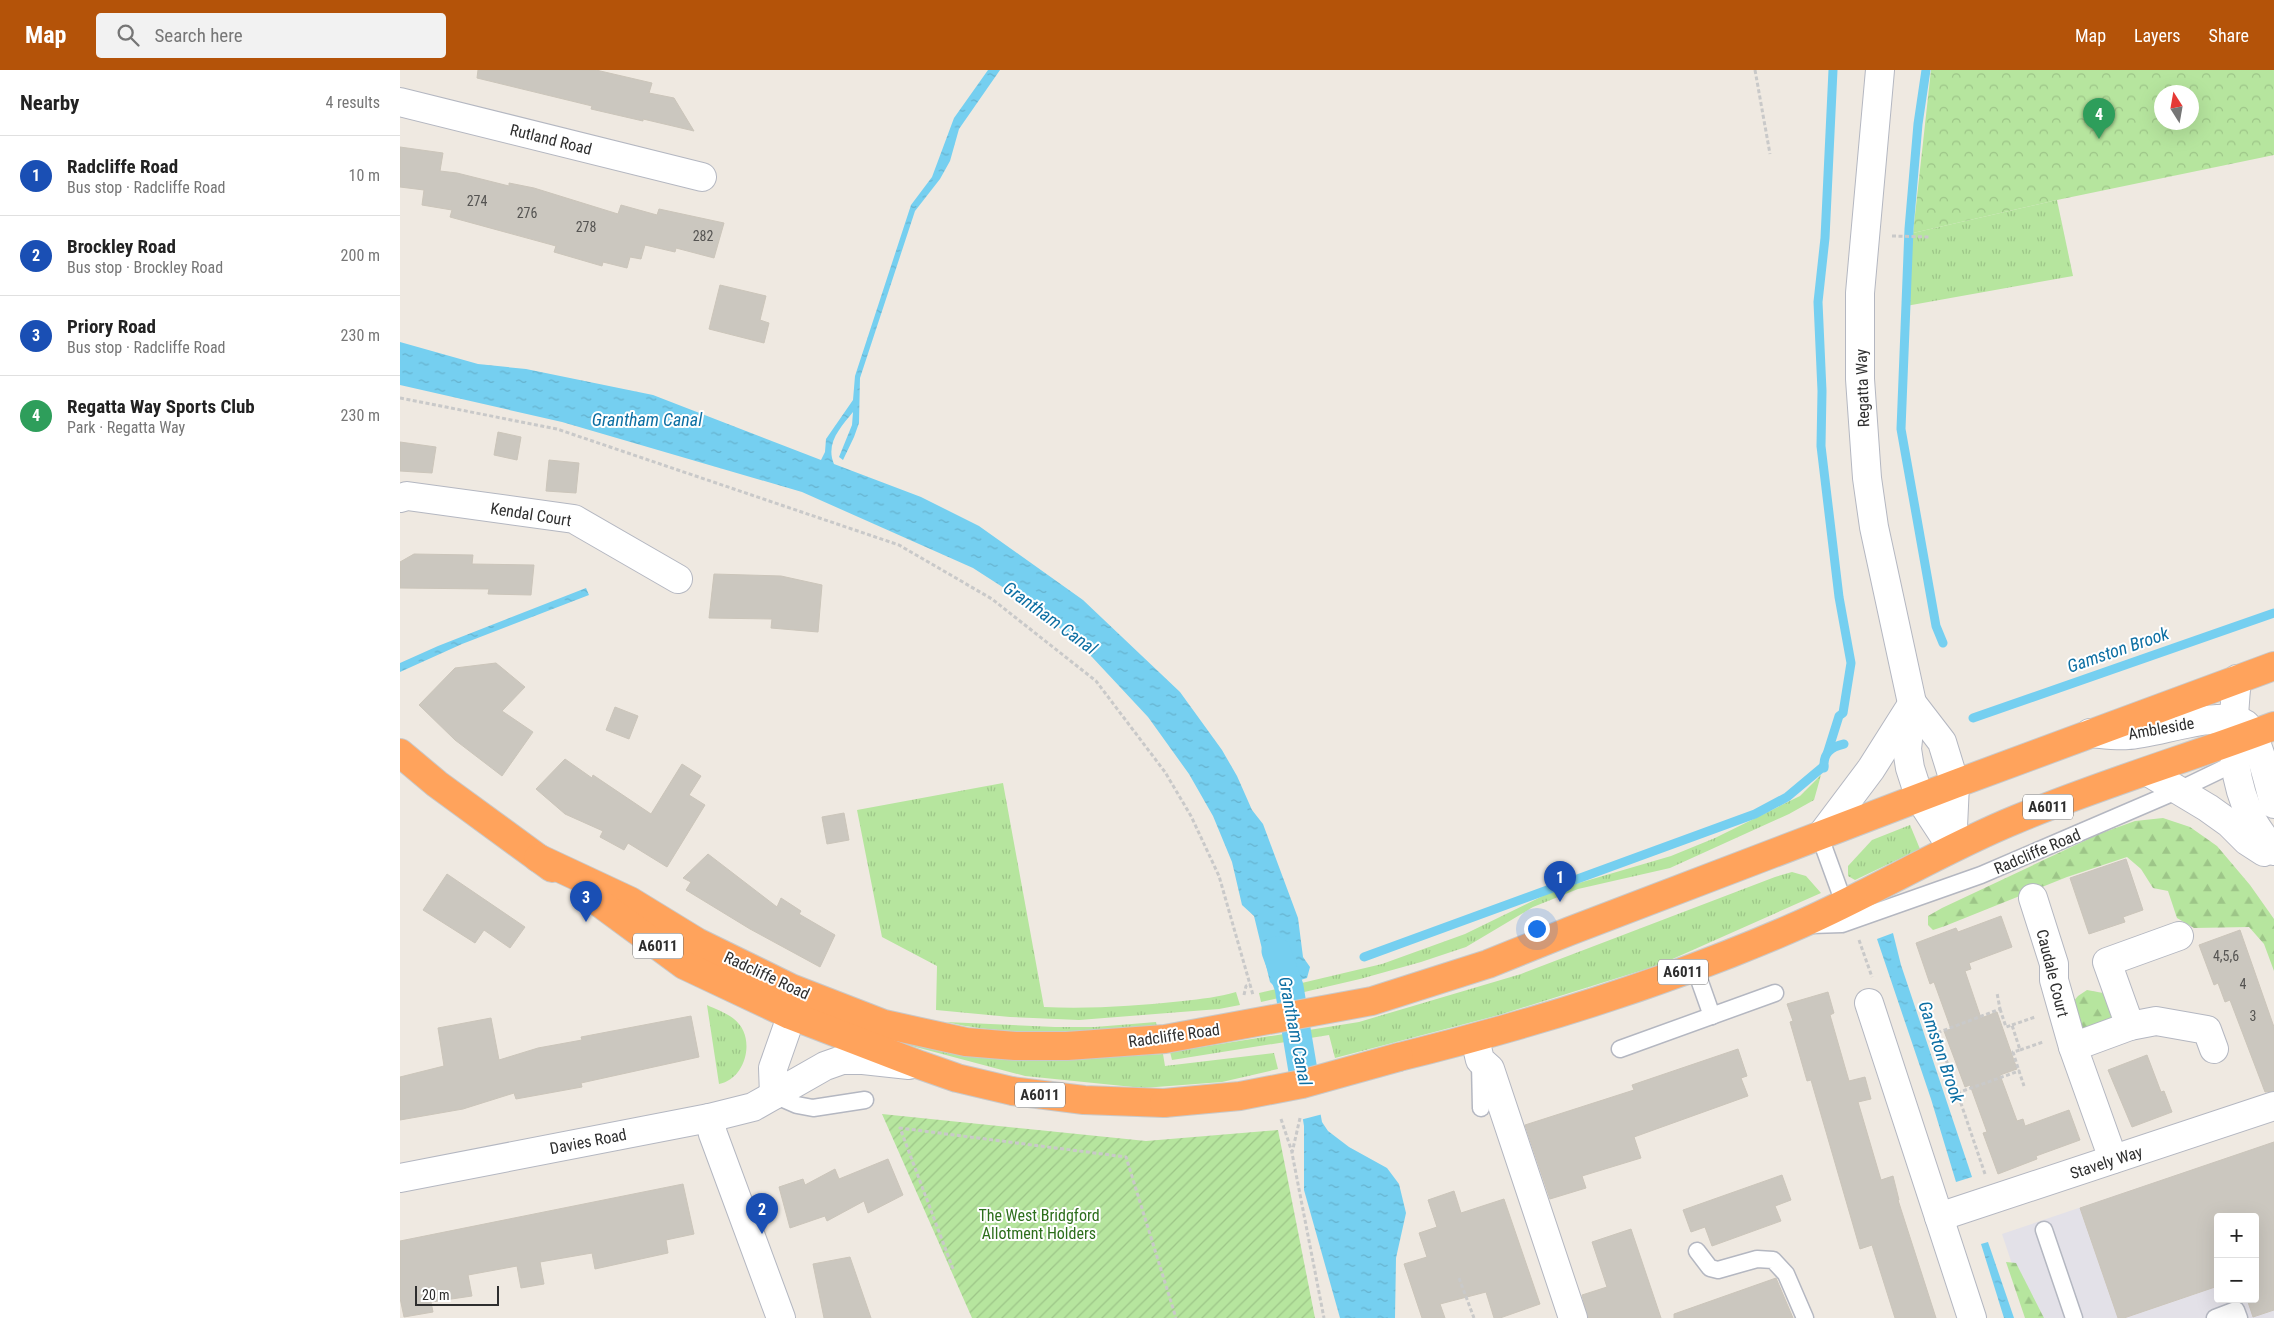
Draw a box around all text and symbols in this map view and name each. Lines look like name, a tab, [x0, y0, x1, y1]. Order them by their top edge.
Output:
search box	[96, 13, 446, 58]
text: Map	[25, 21, 66, 49]
icon: search	[114, 21, 142, 49]
text: Search here	[154, 24, 243, 47]
text: Map	[2075, 25, 2106, 46]
text: Layers	[2134, 25, 2181, 46]
text: Share	[2209, 25, 2249, 46]
north arrow	[2154, 85, 2199, 130]
text: Nearby	[20, 91, 79, 115]
text: 4 results	[325, 93, 380, 112]
pin: 4	[2083, 98, 2115, 139]
street label: Rutland Road	[508, 120, 594, 159]
text: Radcliffe Road	[67, 155, 178, 178]
text: 1	[32, 166, 40, 185]
text: 10 m	[348, 166, 380, 185]
text: Bus stop · Radcliffe Road	[67, 178, 226, 197]
house number: 274	[467, 193, 487, 209]
house number: 276	[517, 205, 537, 221]
house number: 278	[576, 219, 596, 235]
house number: 282	[693, 228, 713, 244]
text: Brockley Road	[67, 235, 176, 258]
text: 2	[32, 246, 40, 265]
text: 200 m	[341, 246, 380, 265]
text: Bus stop · Brockley Road	[67, 258, 223, 277]
text: Priory Road	[67, 315, 156, 338]
text: 3	[32, 326, 40, 345]
text: 230 m	[341, 326, 380, 345]
text: Bus stop · Radcliffe Road	[67, 338, 226, 357]
street label: Regatta Way	[1852, 348, 1873, 428]
text: Regatta Way Sports Club	[67, 395, 255, 418]
text: 4	[32, 406, 40, 425]
text: 230 m	[341, 406, 380, 425]
water label: Grantham Canal	[592, 409, 703, 430]
text: Park · Regatta Way	[67, 418, 185, 437]
street label: Kendal Court	[489, 499, 573, 530]
water label: Grantham Canal	[999, 577, 1102, 659]
water label: Gamston Brook	[2064, 622, 2173, 677]
street label: Ambleside	[2127, 713, 2196, 744]
road number: A6011	[2023, 794, 2073, 820]
street label: Radcliffe Road	[1991, 825, 2083, 878]
pin: 1	[1544, 861, 1576, 902]
pin: 3	[570, 881, 602, 922]
your location	[1524, 916, 1550, 942]
street label: Caudale Court	[2032, 927, 2073, 1019]
road number: A6011	[633, 934, 683, 958]
street label: Radcliffe Road	[721, 947, 813, 1004]
house number: 4,5,6	[2213, 948, 2239, 964]
road number: A6011	[1658, 960, 1708, 984]
water label: Grantham Canal	[1275, 975, 1317, 1088]
house number: 4	[2240, 976, 2247, 992]
water label: Gamston Brook	[1914, 998, 1969, 1107]
house number: 3	[2250, 1008, 2256, 1024]
street label: Radcliffe Road	[1127, 1020, 1221, 1051]
road number: A6011	[1015, 1082, 1065, 1108]
street label: Davies Road	[548, 1125, 628, 1158]
street label: Stavely Way	[2068, 1142, 2145, 1183]
pin: 2	[746, 1193, 778, 1234]
park label: The West Bridgford Allotment Holders	[978, 1206, 1100, 1243]
map controls	[2214, 1213, 2259, 1303]
button: +	[2214, 1213, 2259, 1258]
button: −	[2214, 1258, 2259, 1303]
scale bar	[415, 1283, 499, 1306]
text: 20 m	[422, 1287, 450, 1303]

